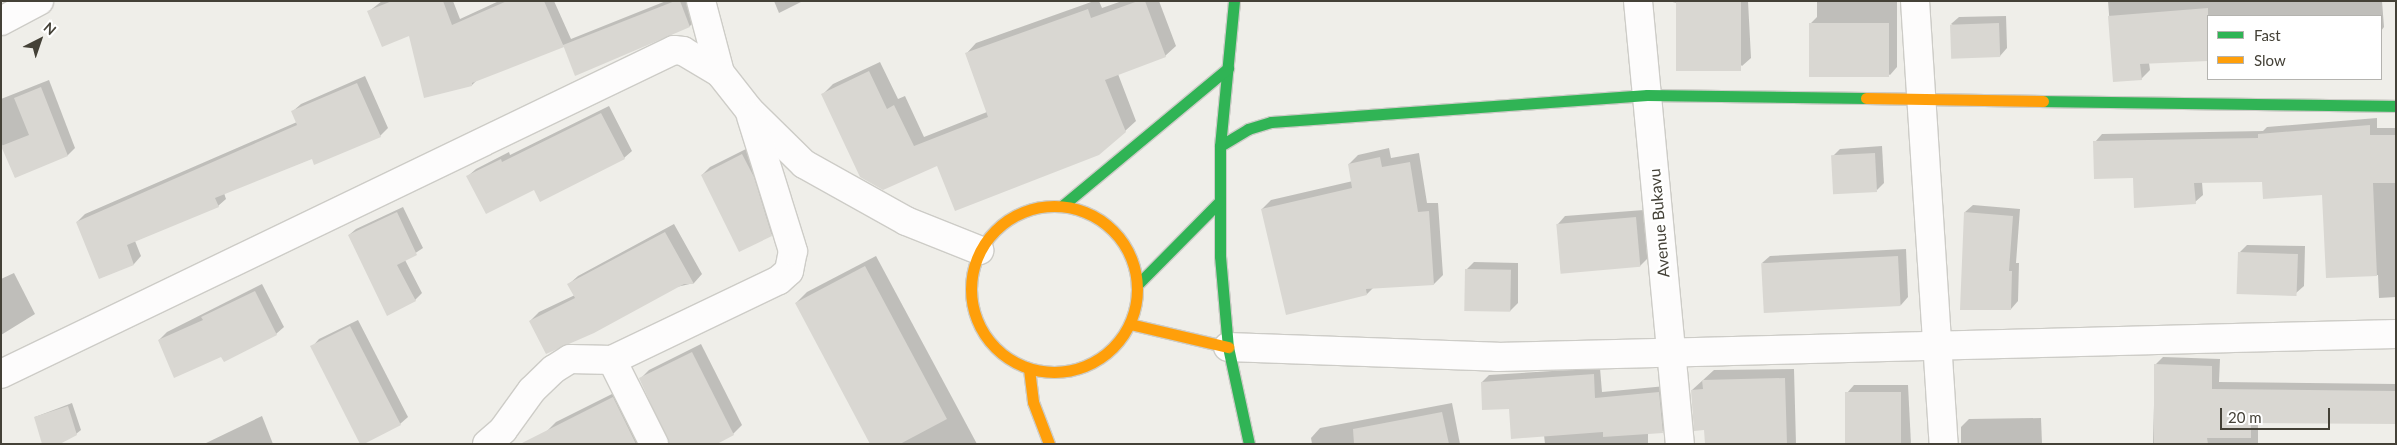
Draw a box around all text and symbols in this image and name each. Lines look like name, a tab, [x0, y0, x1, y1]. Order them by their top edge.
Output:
north arrow	[15, 15, 65, 65]
legend	[2207, 15, 2382, 80]
text: N	[41, 18, 60, 38]
text: Fast	[2254, 26, 2281, 44]
text: Slow	[2254, 51, 2286, 69]
street label: Avenue Bukavu	[1645, 168, 1673, 278]
scale bar	[2222, 398, 2332, 430]
text: 20 m	[2228, 408, 2262, 426]

